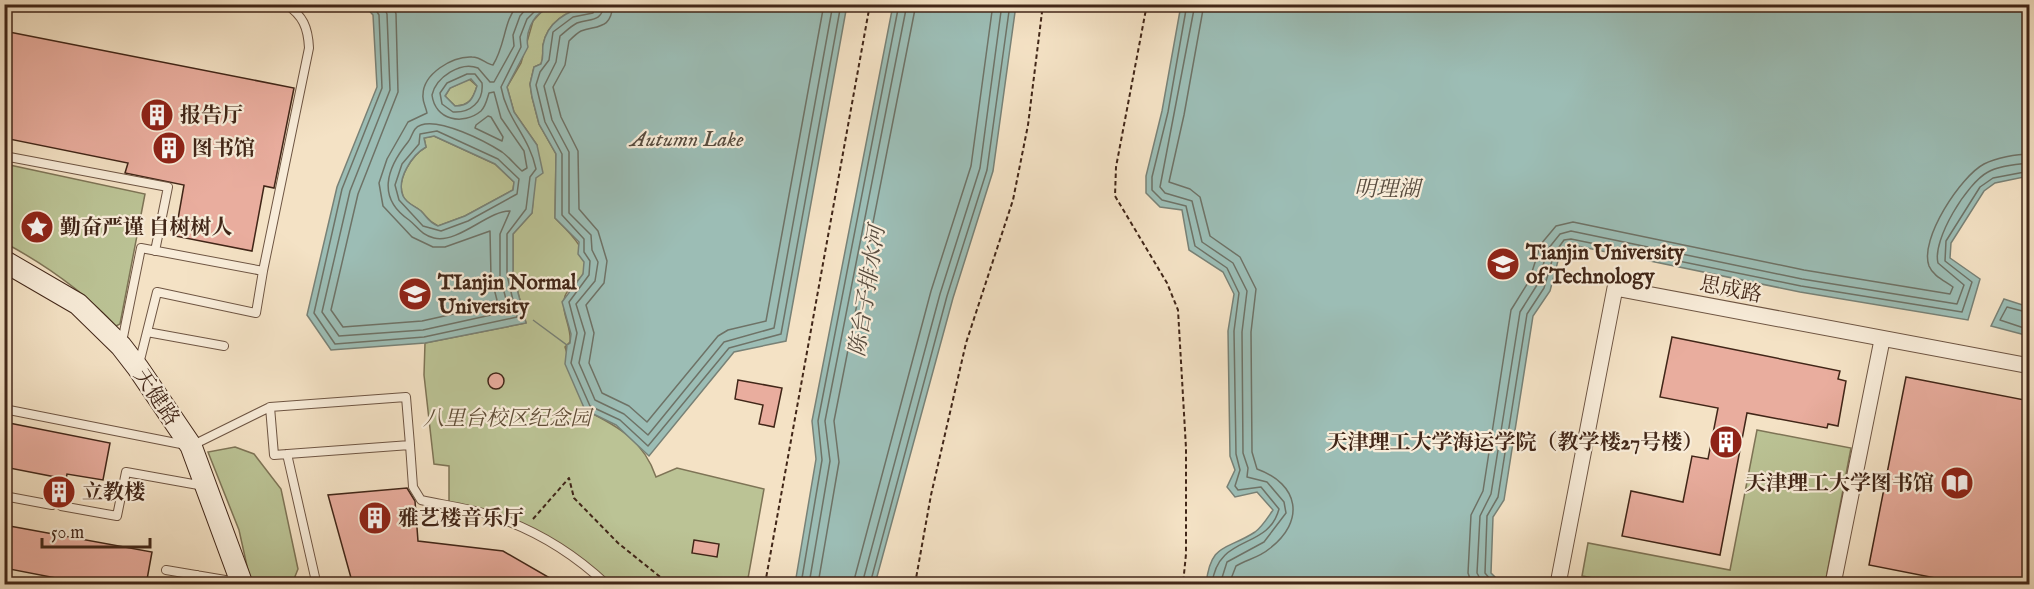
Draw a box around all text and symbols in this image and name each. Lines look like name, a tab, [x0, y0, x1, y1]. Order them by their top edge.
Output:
building icon: 报告厅	[139, 97, 175, 133]
place label: 报告厅	[180, 103, 243, 130]
water label: Autumn Lake	[629, 126, 744, 154]
building icon: 图书馆	[151, 130, 187, 166]
place label: 图书馆	[192, 136, 255, 163]
water label: 明理湖	[1354, 176, 1424, 204]
place icon: 勤奋严谨 自树树人	[19, 209, 55, 245]
place label: 勤奋严谨 自树树人	[60, 215, 233, 242]
water label: 陈台子排水河	[844, 220, 893, 359]
place label: Tianjin University of Technology	[1525, 240, 1685, 291]
school or university icon: Tianjin University of Technology	[1485, 246, 1521, 282]
place label: TIanjin Normal University	[437, 270, 578, 321]
street label: 思成路	[1697, 271, 1764, 310]
school or university icon: TIanjin Normal University	[397, 276, 433, 312]
street label: 天健路	[127, 364, 185, 432]
park label: 八里台校区纪念园	[423, 406, 594, 433]
building icon: 天津理工大学海运学院（教学楼27号楼）	[1708, 424, 1744, 460]
place label: 天津理工大学海运学院（教学楼27号楼）	[1327, 430, 1703, 457]
library icon: 天津理工大学图书馆	[1939, 465, 1975, 501]
place label: 天津理工大学图书馆	[1745, 471, 1934, 498]
building icon: 立教楼	[41, 474, 77, 510]
place label: 立教楼	[82, 480, 145, 507]
building icon: 雅艺楼音乐厅	[357, 500, 393, 536]
place label: 雅艺楼音乐厅	[398, 506, 524, 533]
scale bar	[42, 511, 150, 549]
text: 50 m	[51, 522, 84, 545]

